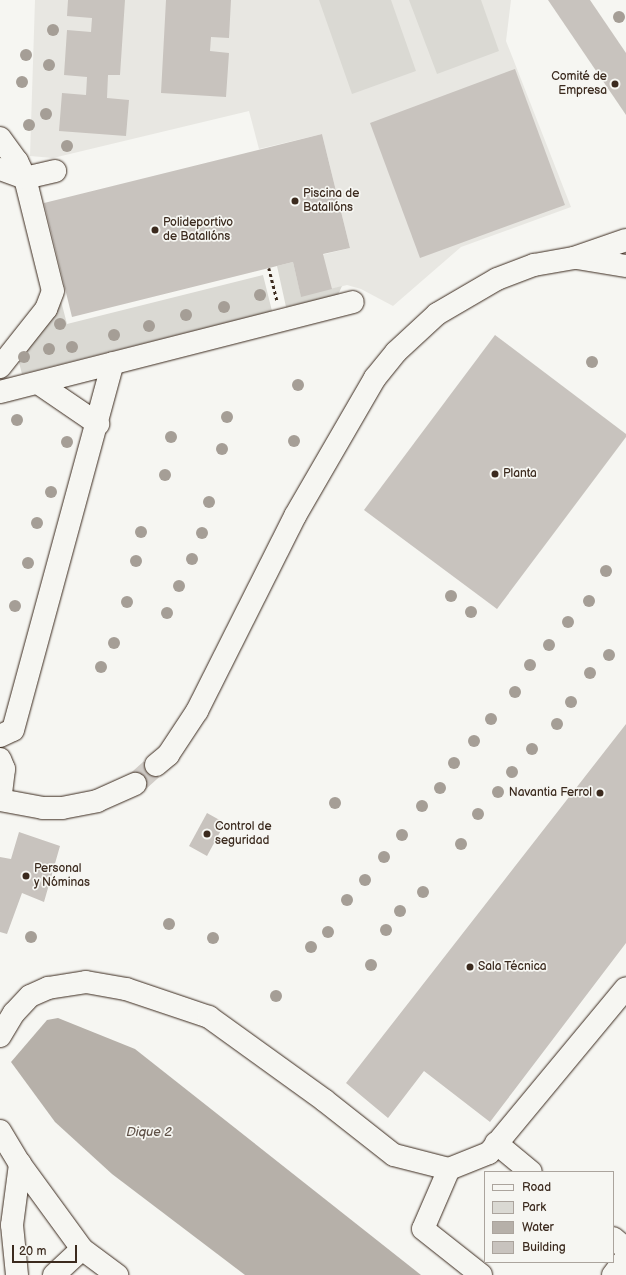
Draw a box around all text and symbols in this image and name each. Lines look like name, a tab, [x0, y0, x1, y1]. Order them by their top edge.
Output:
place label: Comité de Empresa	[551, 70, 607, 98]
marker: Comité de Empresa	[610, 79, 620, 89]
place label: Piscina de Batallóns	[303, 187, 359, 215]
marker: Piscina de Batallóns	[290, 196, 300, 206]
place label: Polideportivo de Batallóns	[163, 216, 233, 244]
marker: Polideportivo de Batallóns	[150, 225, 160, 235]
place label: Planta	[503, 467, 537, 481]
marker: Planta	[490, 469, 500, 479]
place label: Navantia Ferrol	[509, 786, 592, 800]
marker: Navantia Ferrol	[595, 788, 605, 798]
place label: Control de seguridad	[215, 820, 272, 848]
marker: Control de seguridad	[202, 829, 212, 839]
place label: Personal y Nóminas	[34, 862, 91, 890]
marker: Personal y Nóminas	[21, 871, 31, 881]
place label: Sala Técnica	[478, 960, 547, 974]
marker: Sala Técnica	[465, 962, 475, 972]
water label: Dique 2	[126, 1124, 172, 1140]
legend	[484, 1171, 614, 1263]
text: Road	[522, 1180, 551, 1195]
text: Park	[522, 1200, 546, 1215]
text: Water	[522, 1220, 554, 1235]
scale bar	[14, 1237, 79, 1263]
text: Building	[522, 1240, 566, 1255]
text: 20 m	[19, 1244, 46, 1259]

